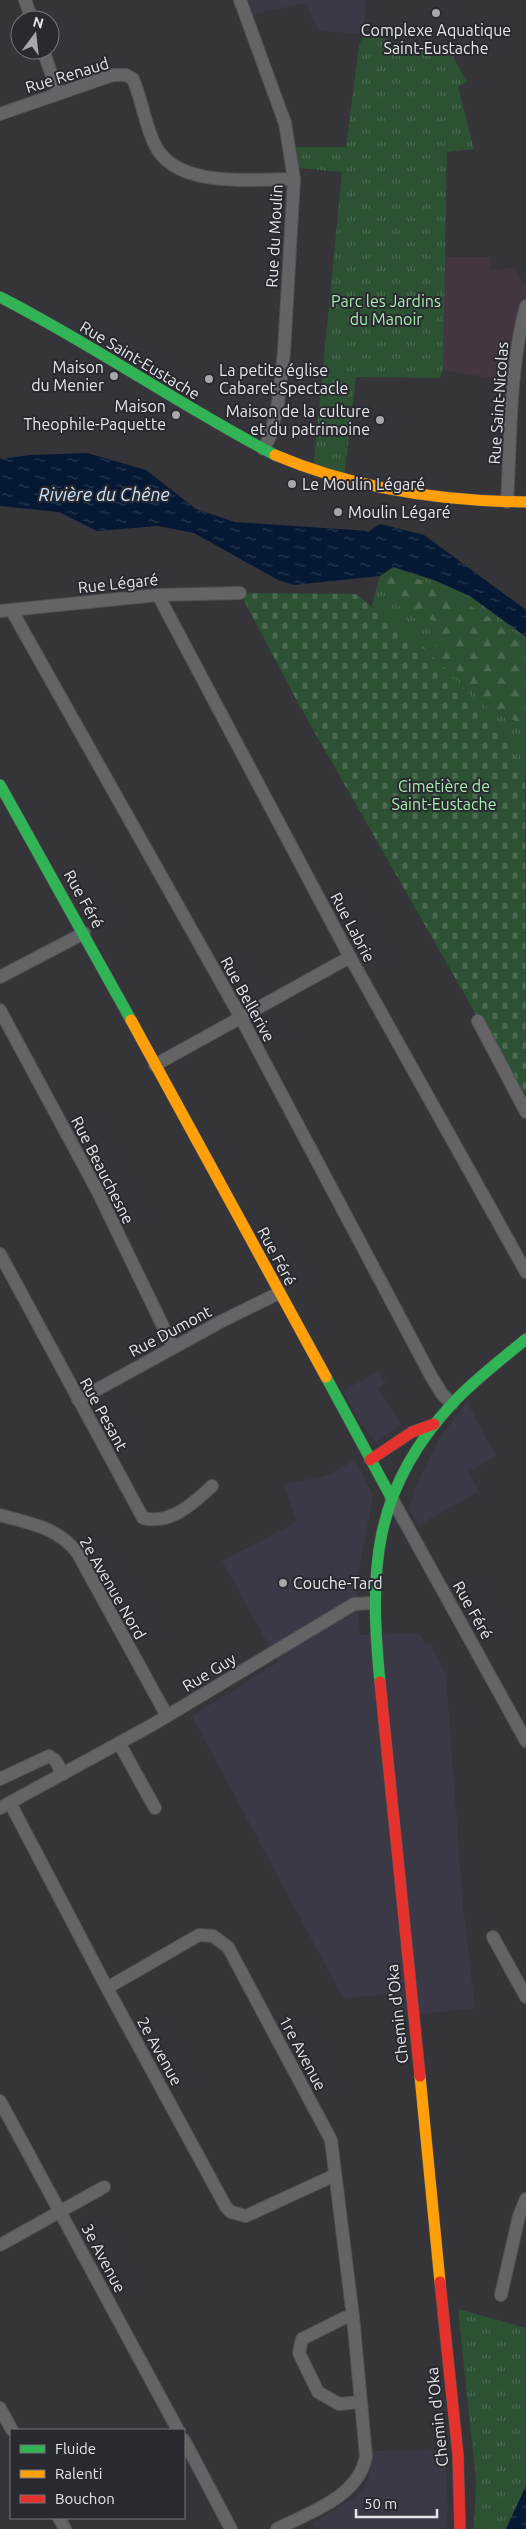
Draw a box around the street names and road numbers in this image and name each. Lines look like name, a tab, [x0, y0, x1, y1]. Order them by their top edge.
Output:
street label: Rue Renaud	[23, 54, 111, 96]
street label: Rue du Moulin	[262, 184, 286, 288]
street label: Rue Saint-Eustache	[77, 317, 203, 403]
street label: Rue Saint-Nicolas	[485, 341, 511, 465]
street label: Rue Légaré	[77, 570, 159, 596]
street label: Rue Féré	[61, 867, 107, 931]
street label: Rue Labrie	[327, 889, 379, 965]
street label: Rue Bellerive	[217, 953, 279, 1045]
street label: Rue Beauchesne	[68, 1113, 138, 1227]
street label: Rue Féré	[254, 1224, 300, 1288]
street label: Rue Dumont	[126, 1301, 215, 1360]
street label: Rue Pesant	[77, 1375, 132, 1454]
street label: 2e Avenue Nord	[76, 1534, 150, 1642]
street label: Rue Féré	[450, 1578, 496, 1642]
street label: Rue Guy	[179, 1649, 239, 1695]
street label: Chemin d'Oka	[383, 1963, 411, 2065]
street label: 1re Avenue	[276, 2013, 330, 2093]
street label: 2e Avenue	[134, 2014, 186, 2088]
street label: 3e Avenue	[78, 2220, 130, 2296]
street label: Chemin d'Oka	[423, 2366, 451, 2468]

